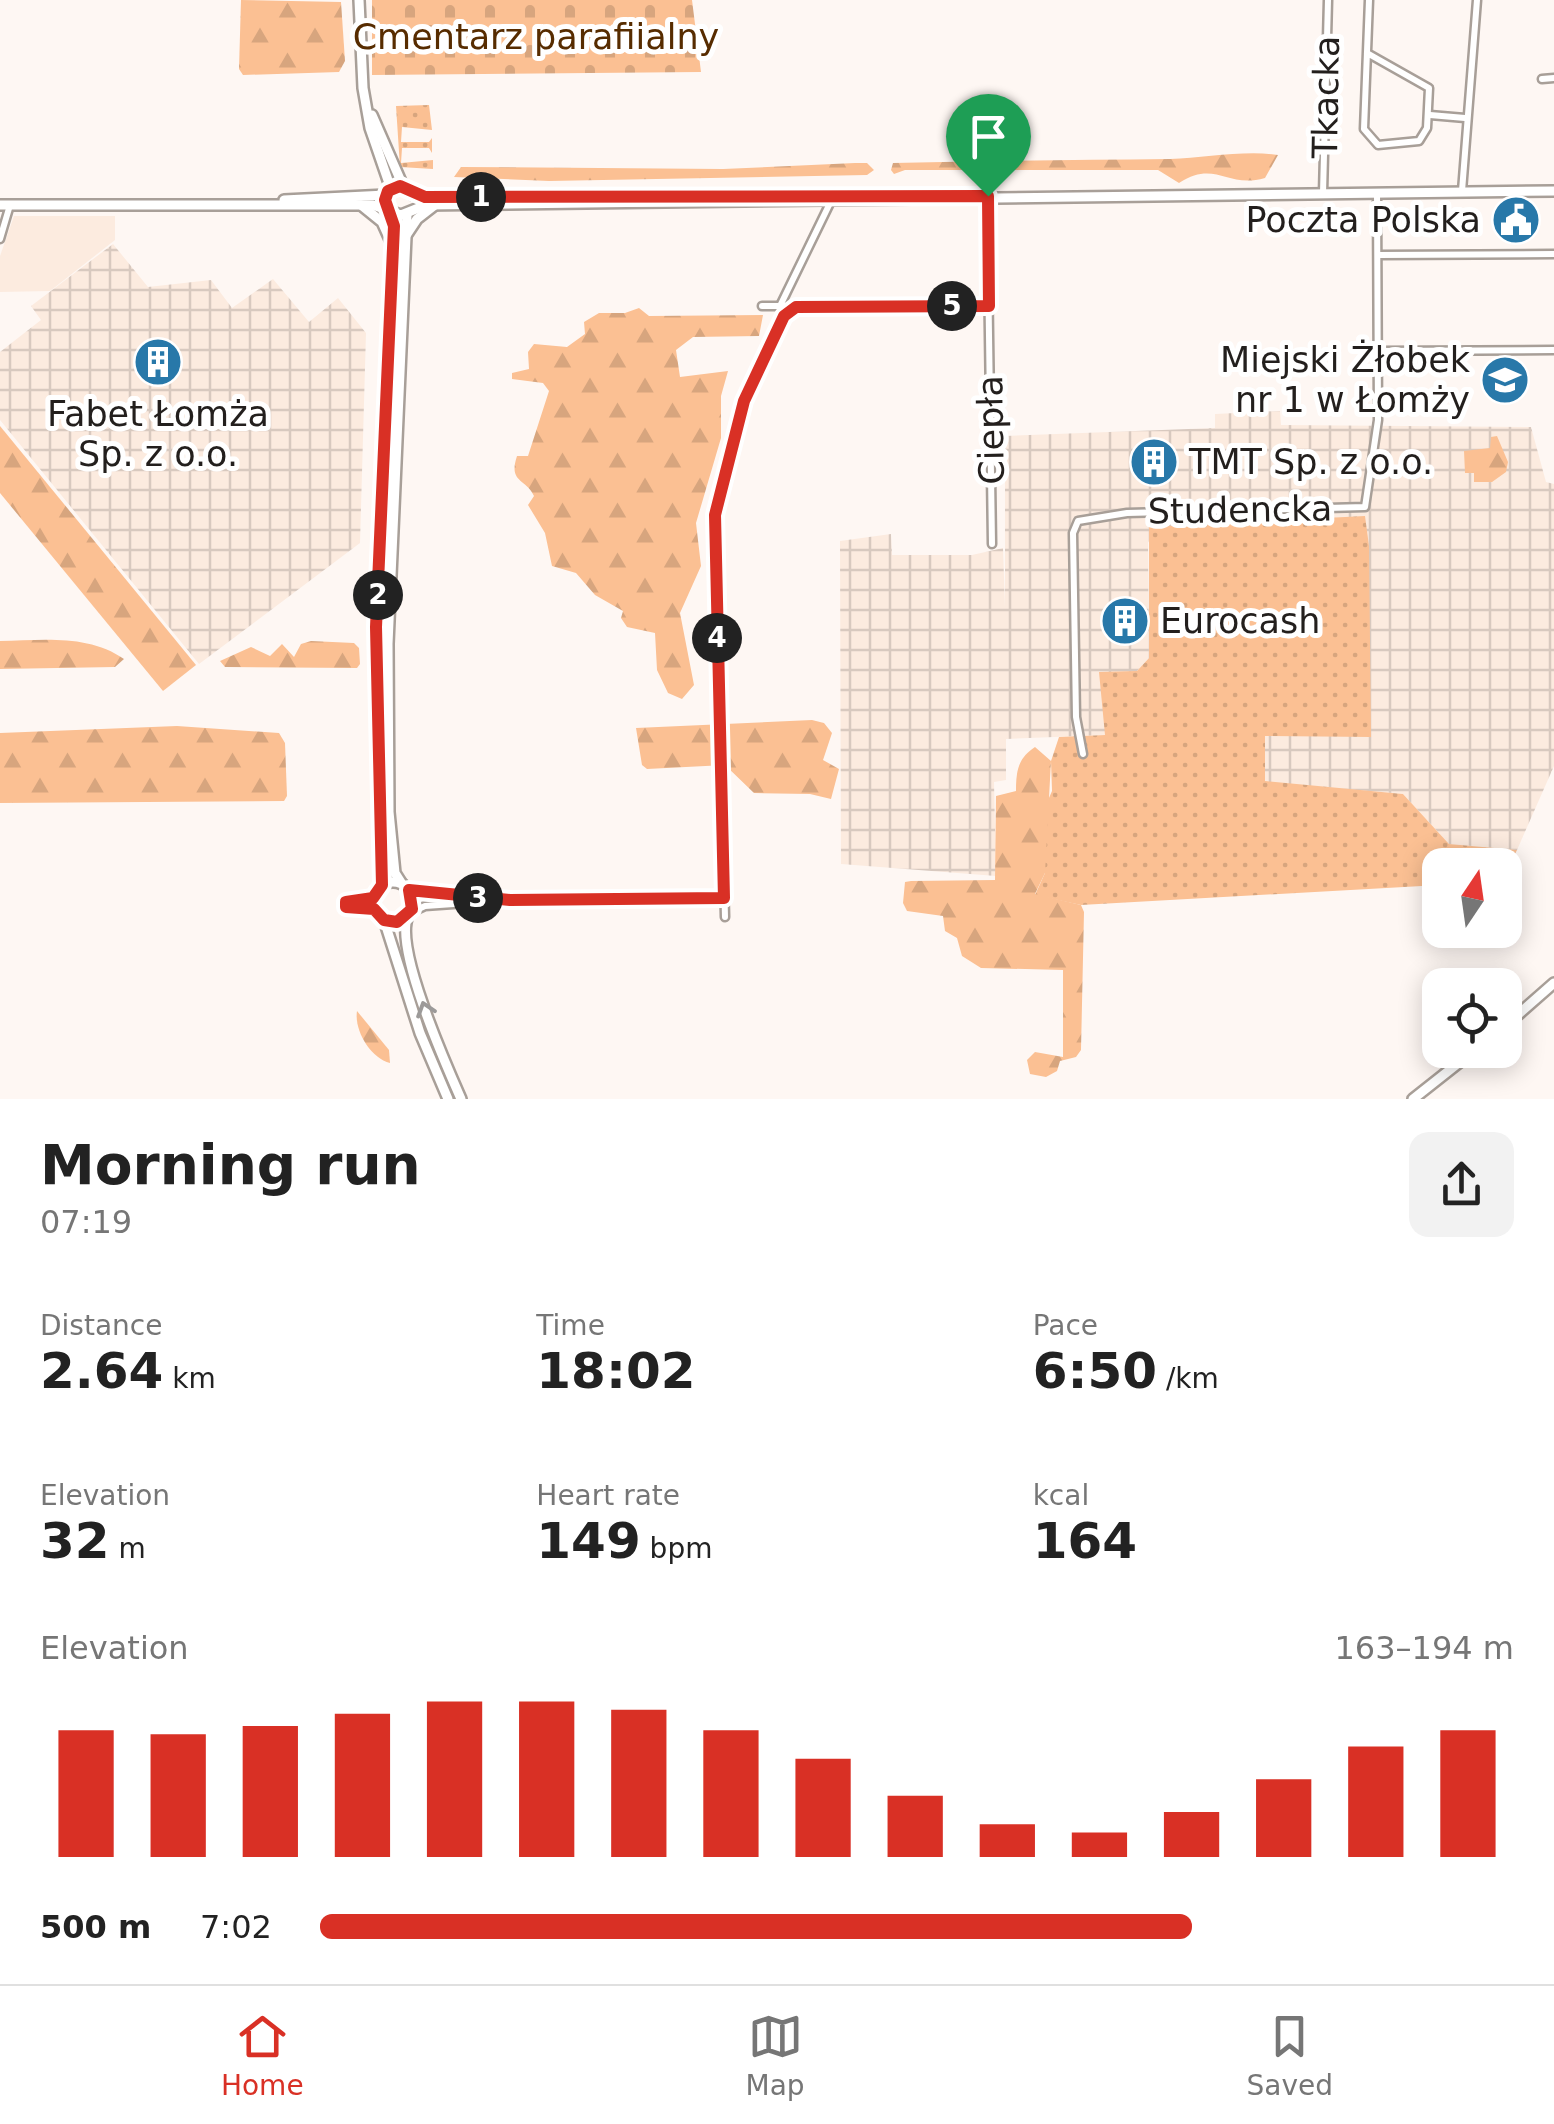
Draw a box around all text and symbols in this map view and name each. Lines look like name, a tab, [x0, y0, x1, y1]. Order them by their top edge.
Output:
park label: Cmentarz parafiialny	[353, 17, 719, 57]
street label: Tkacka	[1305, 35, 1347, 160]
pin	[946, 94, 1031, 197]
icon: arrive	[961, 109, 1016, 164]
pin: 1	[456, 172, 506, 222]
text: 1	[471, 180, 491, 213]
public building icon: Poczta Polska	[1490, 194, 1542, 246]
place label: Poczta Polska	[1245, 200, 1481, 240]
pin: 5	[927, 281, 977, 331]
text: 5	[942, 289, 962, 322]
building icon: Fabet Łomża Sp. z o.o.	[132, 336, 184, 388]
place label: Miejski Żłobek nr 1 w Łomży	[1220, 339, 1471, 420]
school or university icon: Miejski Żłobek nr 1 w Łomży	[1479, 354, 1531, 406]
street label: Ciepła	[970, 375, 1012, 485]
place label: Fabet Łomża Sp. z o.o.	[47, 394, 269, 474]
building icon: TMT Sp. z o.o.	[1128, 436, 1180, 488]
place label: TMT Sp. z o.o.	[1188, 442, 1433, 482]
street label: Studencka	[1147, 488, 1333, 532]
pin: 2	[353, 570, 403, 620]
text: 2	[368, 578, 388, 611]
building icon: Eurocash	[1099, 595, 1151, 647]
place label: Eurocash	[1160, 601, 1320, 641]
pin: 4	[692, 613, 742, 663]
text: 4	[707, 621, 727, 654]
north arrow	[1422, 848, 1522, 948]
map controls	[1422, 848, 1522, 1068]
pin: 3	[453, 873, 503, 923]
text: 3	[468, 881, 488, 914]
button: locate	[1422, 968, 1522, 1068]
one-way arrow	[417, 1002, 437, 1019]
button: share	[1409, 1132, 1514, 1237]
text: Morning run	[40, 1133, 421, 1197]
text: 07:19	[40, 1203, 132, 1241]
text: Distance	[40, 1309, 162, 1342]
text: Time	[536, 1309, 605, 1342]
text: Pace	[1033, 1309, 1098, 1342]
text: 2.64	[40, 1342, 163, 1400]
text: 18:02	[536, 1342, 695, 1400]
text: 6:50	[1033, 1342, 1157, 1400]
text: km	[163, 1362, 216, 1395]
text: /km	[1157, 1362, 1219, 1395]
text: Elevation	[40, 1479, 170, 1512]
text: Heart rate	[536, 1479, 680, 1512]
text: kcal	[1033, 1479, 1089, 1512]
text: 32	[40, 1512, 110, 1570]
text: 149	[536, 1512, 641, 1570]
text: 164	[1033, 1512, 1137, 1570]
text: m	[110, 1532, 146, 1565]
text: bpm	[641, 1532, 712, 1565]
text: Elevation	[40, 1629, 189, 1667]
text: 163–194 m	[1335, 1629, 1514, 1667]
text: 500 m	[40, 1908, 151, 1946]
text: 7:02	[200, 1908, 272, 1946]
tab: Home	[221, 2009, 304, 2102]
tab: Map	[746, 2009, 805, 2102]
tab: Saved	[1247, 2009, 1333, 2102]

